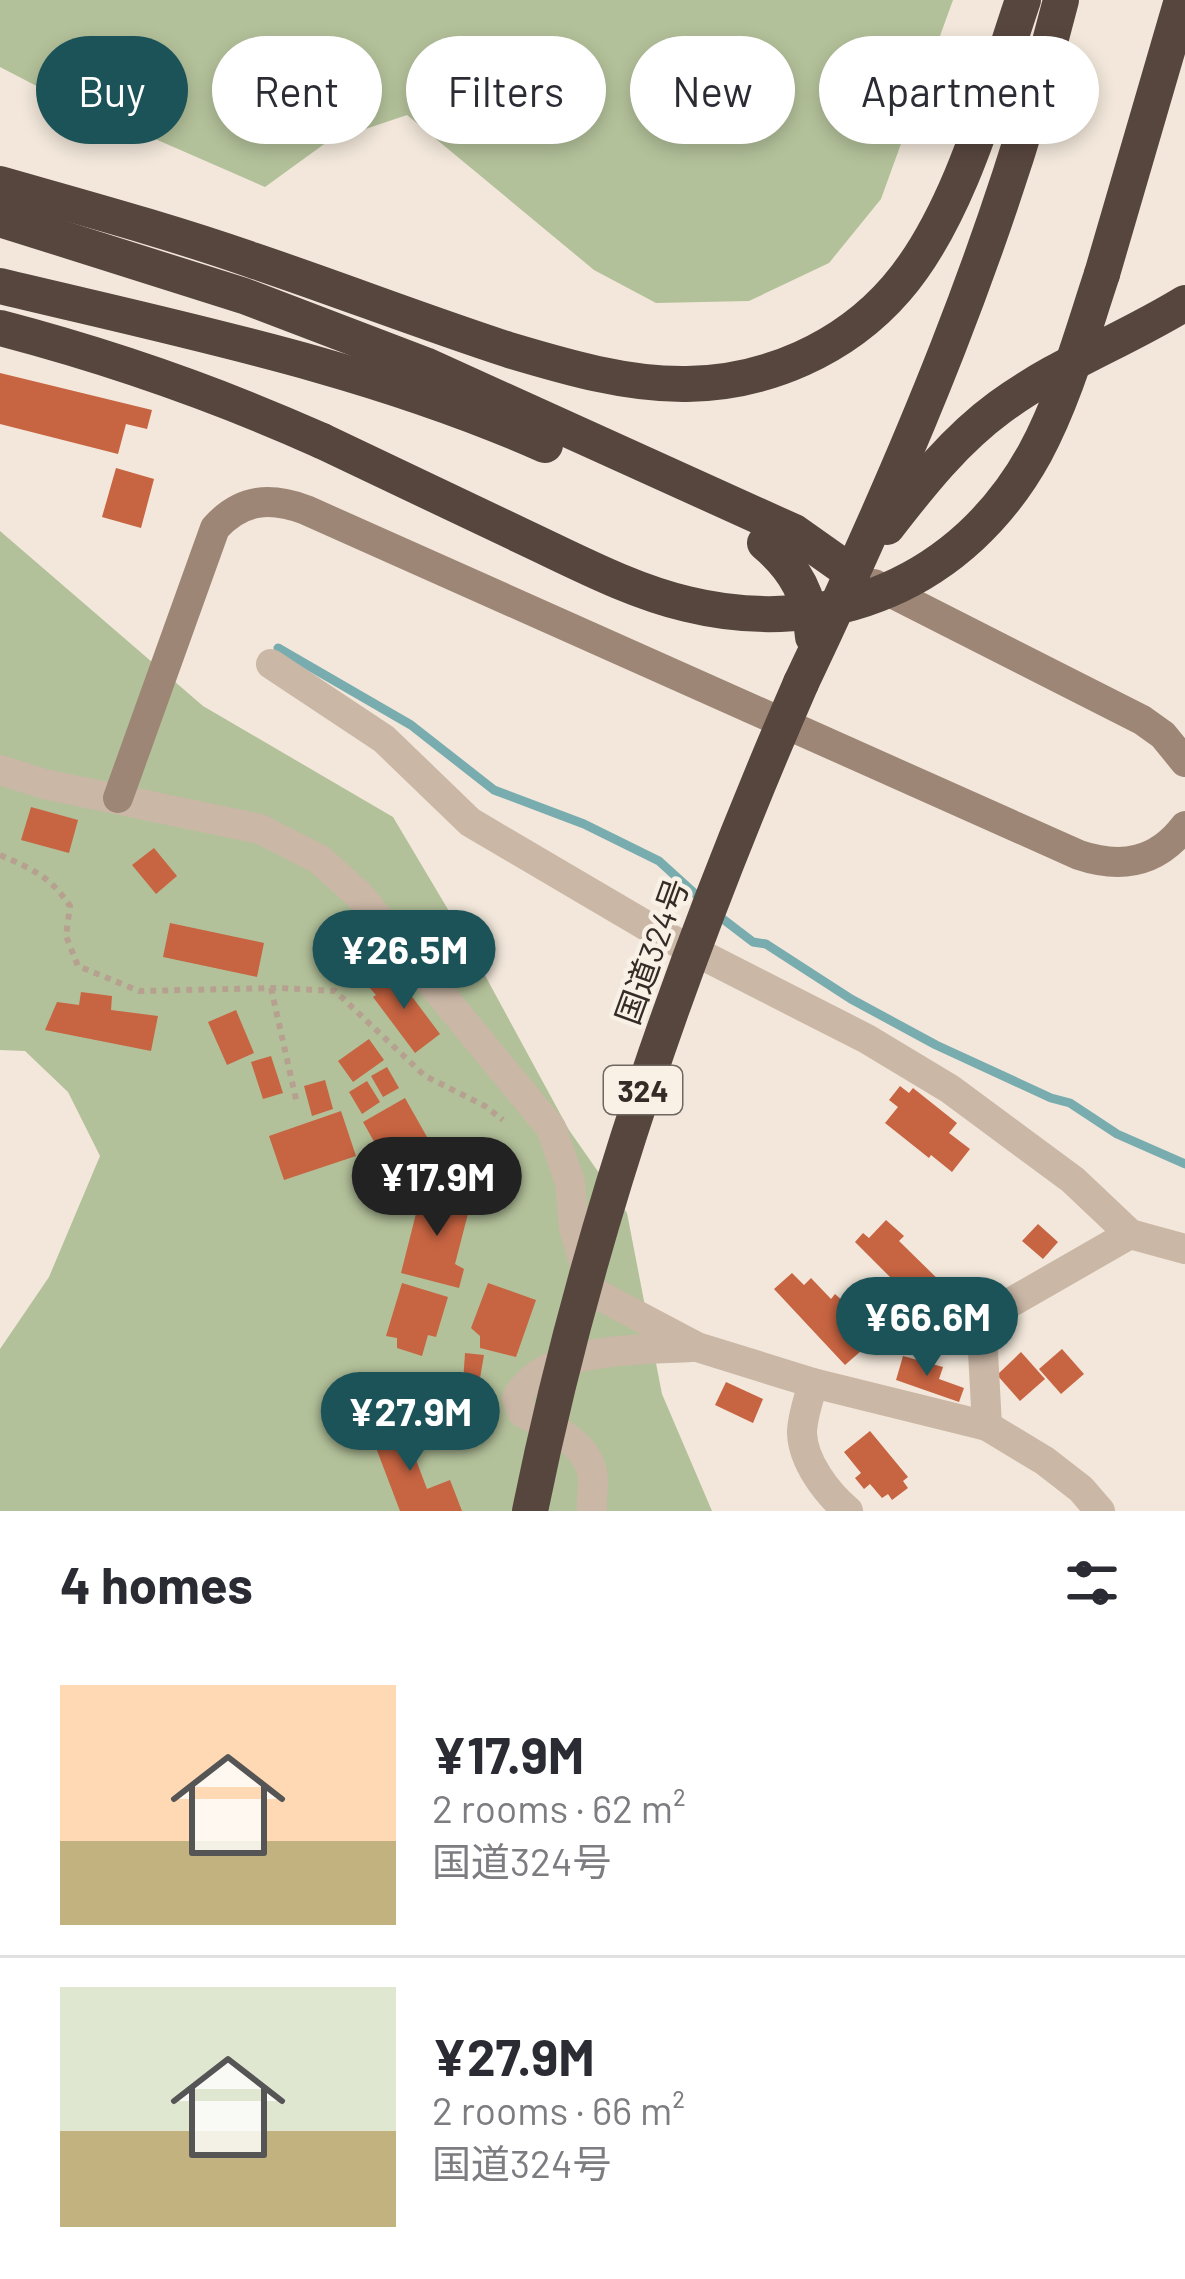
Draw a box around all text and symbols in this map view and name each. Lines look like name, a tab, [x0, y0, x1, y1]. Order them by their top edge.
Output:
chip: Buy	[36, 36, 188, 144]
chip: Rent	[212, 36, 382, 144]
chip: Filters	[406, 36, 606, 144]
chip: New	[630, 36, 795, 144]
chip: Apartment	[819, 36, 1099, 144]
street label: 国道324号	[606, 873, 696, 1029]
pin: ¥26.5M	[306, 910, 502, 1012]
text: ¥26.5M	[340, 925, 468, 972]
road number: 324	[604, 1066, 682, 1114]
pin: ¥17.9M	[339, 1137, 535, 1239]
text: ¥17.9M	[379, 1152, 495, 1199]
pin: ¥66.6M	[829, 1277, 1025, 1379]
text: ¥66.6M	[863, 1292, 991, 1339]
pin: ¥27.9M	[312, 1372, 508, 1474]
text: ¥27.9M	[348, 1387, 472, 1434]
icon: filters	[1059, 1550, 1125, 1616]
text: 4 homes	[60, 1553, 253, 1614]
text: ¥17.9M	[432, 1723, 584, 1784]
icon: home	[156, 1733, 300, 1877]
text: 2 rooms · 62 m²	[432, 1784, 686, 1831]
text: 国道324号	[432, 1837, 611, 1884]
text: ¥27.9M	[432, 2025, 595, 2086]
icon: home	[156, 2035, 300, 2179]
text: 2 rooms · 66 m²	[432, 2086, 685, 2133]
text: 国道324号	[432, 2139, 611, 2186]

